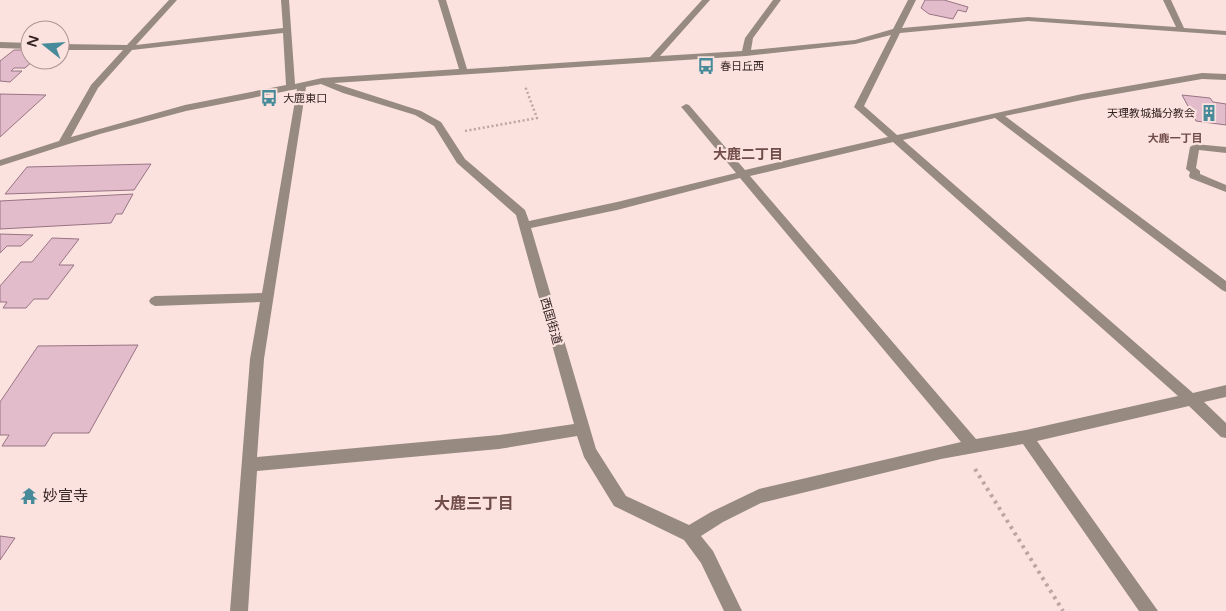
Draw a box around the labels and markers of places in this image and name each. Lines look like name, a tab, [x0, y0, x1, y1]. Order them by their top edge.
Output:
bus stop icon: 春日丘西	[696, 56, 716, 76]
place label: 春日丘西	[720, 60, 764, 73]
bus stop icon: 大鹿東口	[259, 88, 279, 108]
place label: 大鹿東口	[283, 92, 327, 105]
building icon: 天理教城攝分教会	[1199, 103, 1219, 123]
place label: 天理教城攝分教会	[1107, 107, 1195, 120]
temple icon: 妙宣寺	[19, 486, 39, 506]
place label: 妙宣寺	[43, 487, 88, 505]

